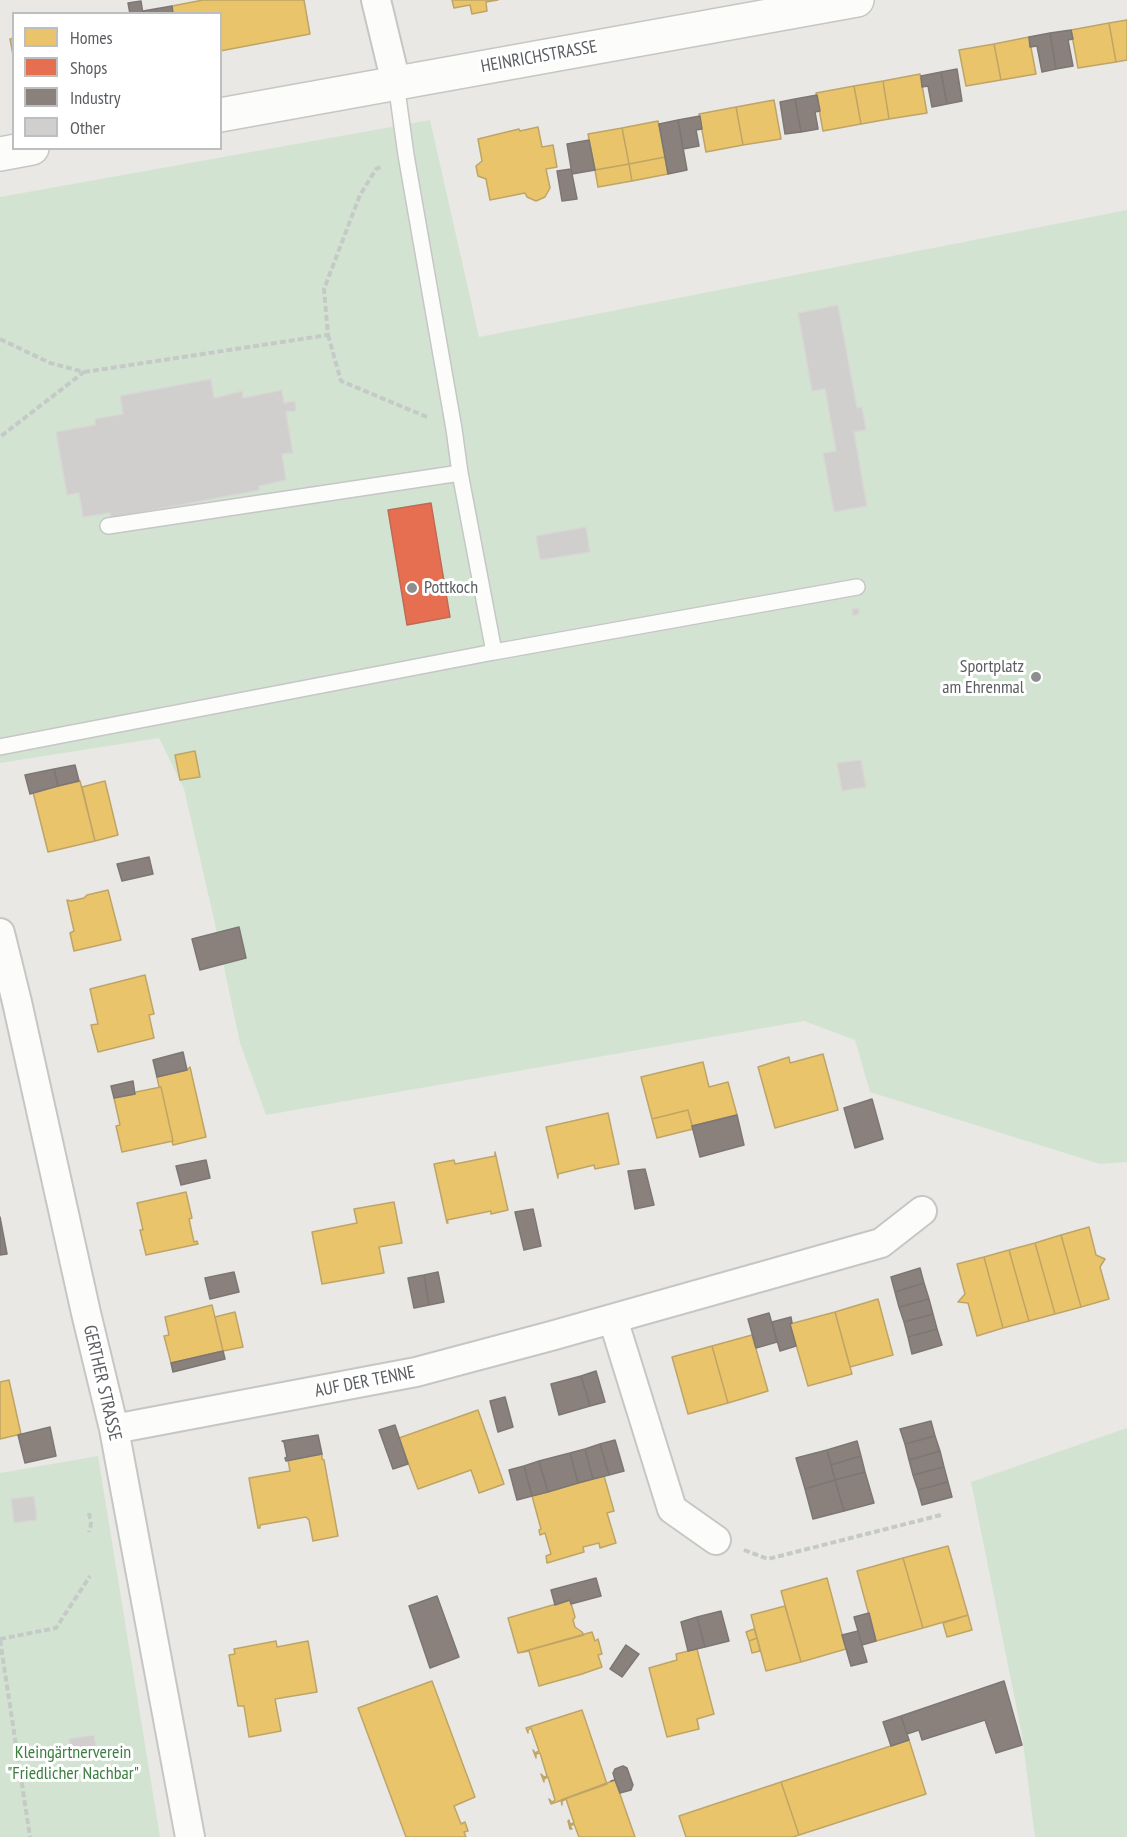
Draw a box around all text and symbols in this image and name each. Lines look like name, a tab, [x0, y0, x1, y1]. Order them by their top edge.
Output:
legend	[12, 12, 222, 150]
text: Homes	[70, 26, 113, 49]
street label: HEINRICHSTRASSE	[479, 36, 599, 78]
text: Shops	[70, 56, 107, 79]
text: Industry	[70, 86, 120, 109]
text: Other	[70, 116, 105, 139]
place label: Pottkoch	[424, 577, 478, 599]
marker: Pottkoch	[405, 581, 419, 595]
place label: Sportplatz am Ehrenmal	[942, 656, 1024, 698]
marker: Sportplatz am Ehrenmal	[1029, 670, 1043, 684]
street label: GERTHER STRASSE	[78, 1323, 126, 1443]
street label: AUF DER TENNE	[313, 1362, 417, 1402]
park label: Kleingärtnerverein "Friedlicher Nachbar"	[7, 1742, 139, 1784]

